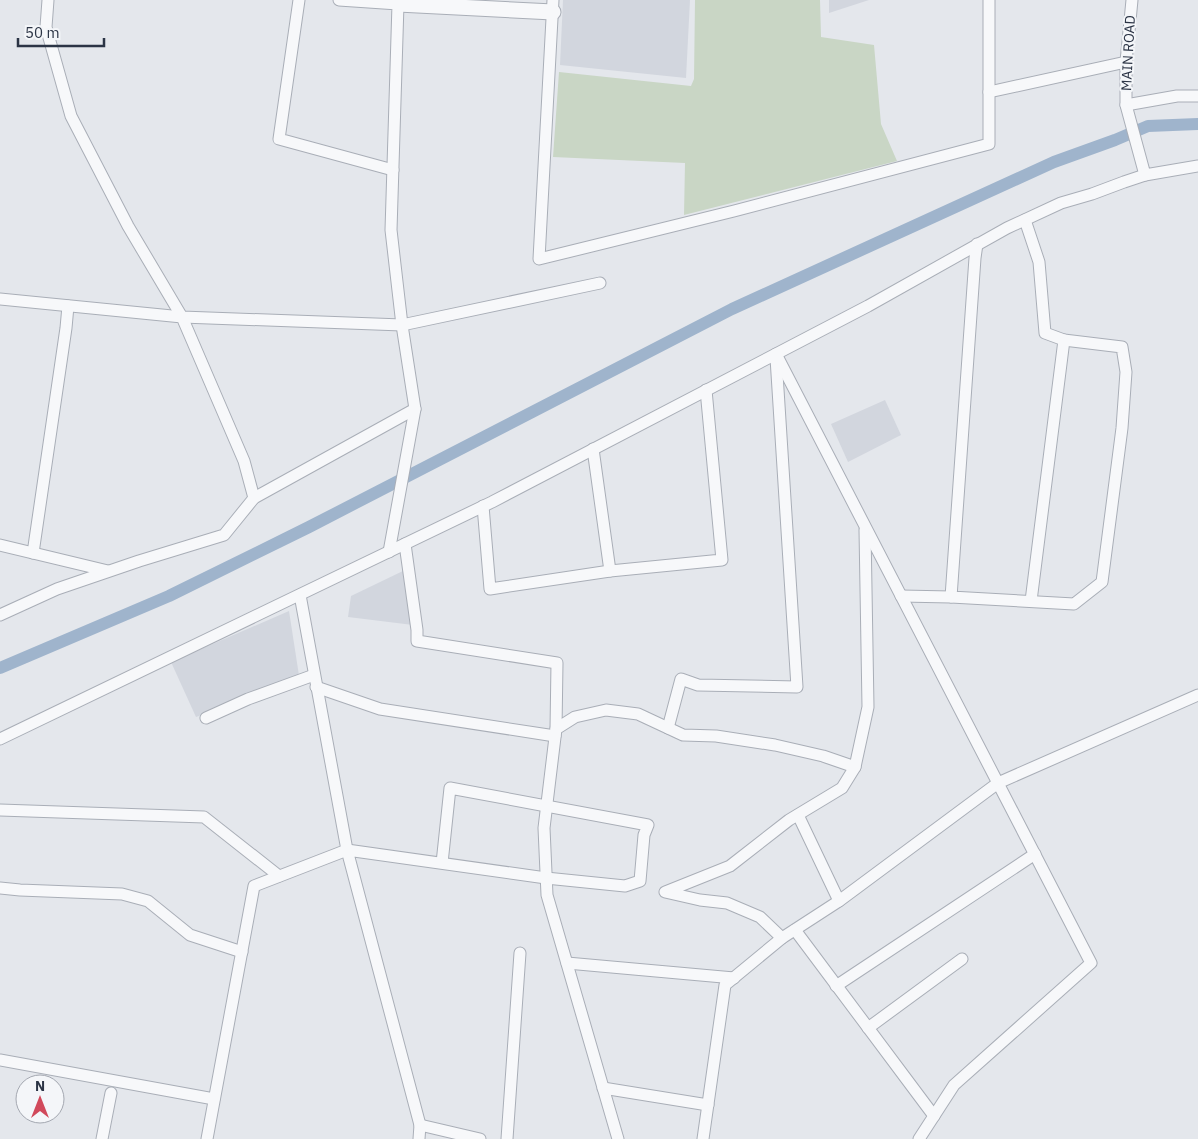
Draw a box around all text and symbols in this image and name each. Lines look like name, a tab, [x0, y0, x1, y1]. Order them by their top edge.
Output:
scale bar	[18, 15, 104, 47]
street label: MAIN ROAD	[1117, 15, 1139, 91]
text: 50 m	[25, 23, 60, 42]
north arrow	[15, 1074, 65, 1124]
text: N	[35, 1077, 45, 1095]

